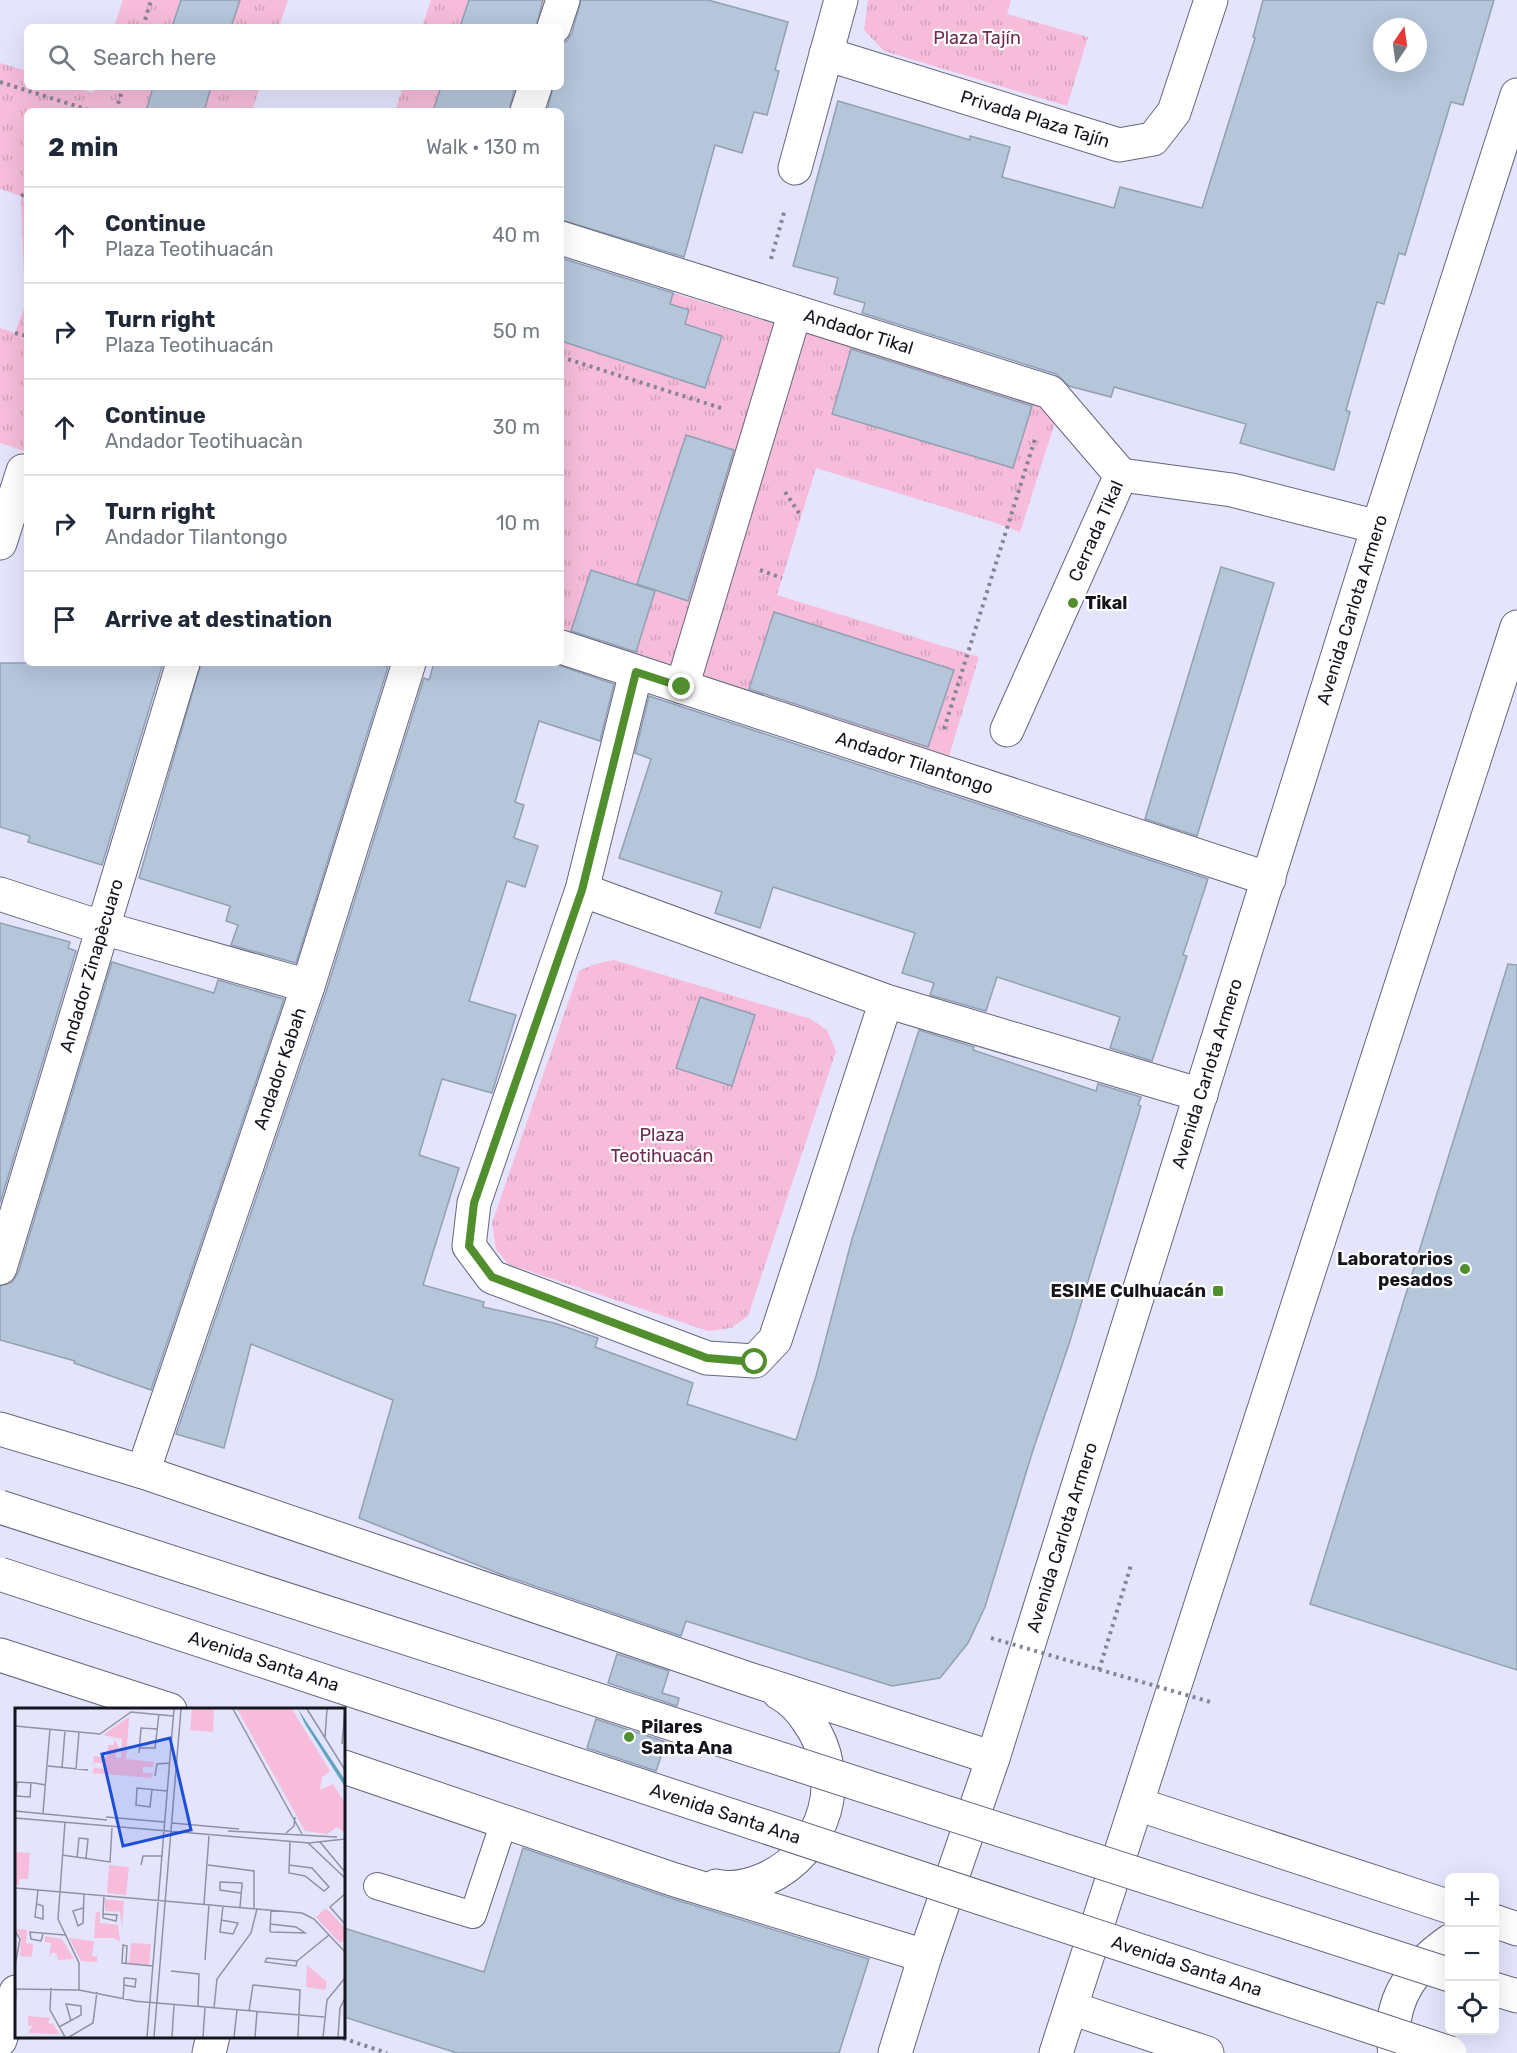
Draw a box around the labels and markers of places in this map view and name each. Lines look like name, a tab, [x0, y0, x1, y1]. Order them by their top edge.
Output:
place label: Tikal	[1085, 592, 1127, 614]
marker: Tikal	[1066, 596, 1080, 610]
place label: Laboratorios pesados	[1337, 1248, 1453, 1291]
marker: Laboratorios pesados	[1458, 1262, 1472, 1276]
place label: ESIME Culhuacán	[1050, 1280, 1206, 1302]
marker: ESIME Culhuacán	[1211, 1284, 1225, 1298]
place label: Pilares Santa Ana	[641, 1716, 733, 1759]
marker: Pilares Santa Ana	[622, 1730, 636, 1744]

